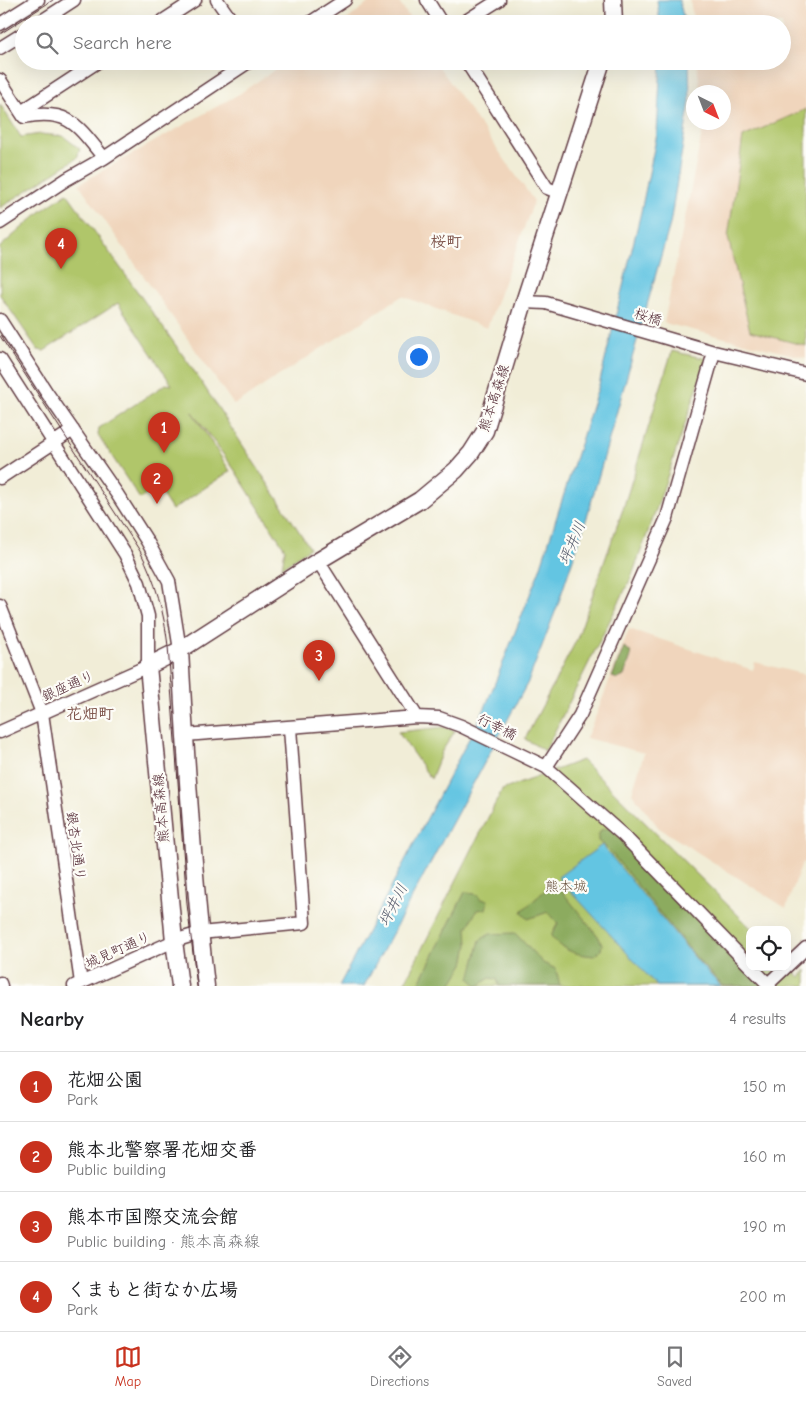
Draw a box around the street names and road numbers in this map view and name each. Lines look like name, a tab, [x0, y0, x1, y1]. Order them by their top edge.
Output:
street label: 桜橋	[632, 305, 664, 329]
street label: 熊本高森線	[475, 362, 513, 434]
street label: 銀座通り	[39, 667, 97, 705]
street label: 行幸橋	[474, 710, 520, 744]
street label: 熊本高森線	[149, 772, 173, 844]
street label: 銀杏北通り	[63, 810, 89, 882]
street label: 城見町通り	[83, 928, 153, 972]

